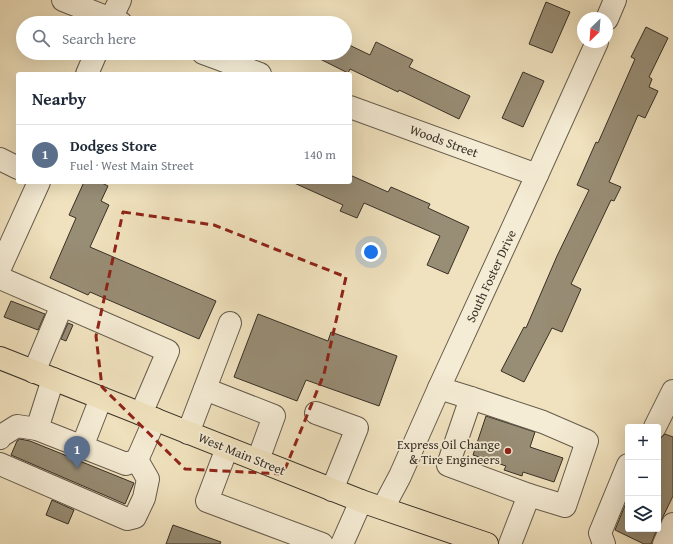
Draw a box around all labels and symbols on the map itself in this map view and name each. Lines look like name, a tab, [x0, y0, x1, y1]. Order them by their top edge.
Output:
north arrow	[577, 12, 613, 48]
street label: Woods Street	[407, 120, 481, 162]
street label: South Foster Drive	[461, 226, 521, 326]
your location	[361, 242, 381, 262]
street label: West Main Street	[195, 428, 289, 480]
place label: Express Oil Change & Tire Engineers	[397, 435, 500, 469]
pin: 1	[64, 436, 90, 469]
marker: Express Oil Change & Tire Engineers	[503, 446, 513, 456]

